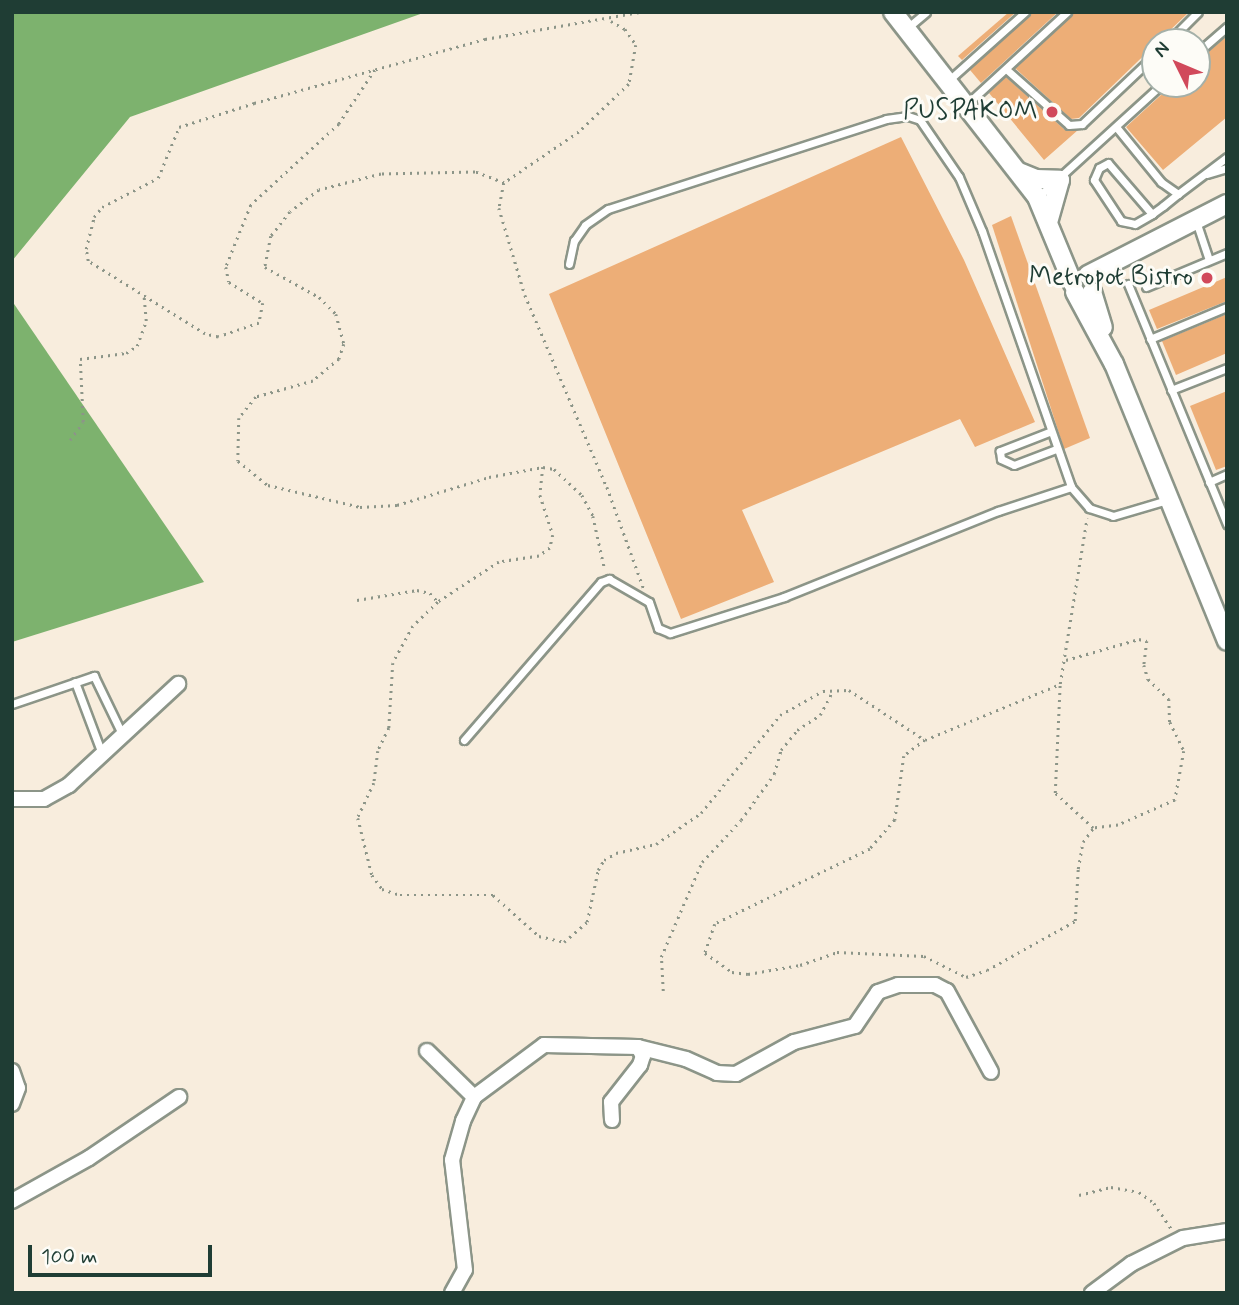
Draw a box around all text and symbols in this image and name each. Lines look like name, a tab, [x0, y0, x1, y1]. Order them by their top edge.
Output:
north arrow	[1141, 28, 1211, 98]
text: N	[1148, 37, 1175, 63]
place label: PUSPAKOM	[903, 96, 1038, 128]
marker: PUSPAKOM	[1044, 104, 1060, 120]
place label: Metropot Bistro	[1030, 262, 1193, 294]
marker: Metropot Bistro	[1199, 270, 1215, 286]
scale bar	[32, 1232, 215, 1276]
text: 100 m	[41, 1243, 97, 1271]

